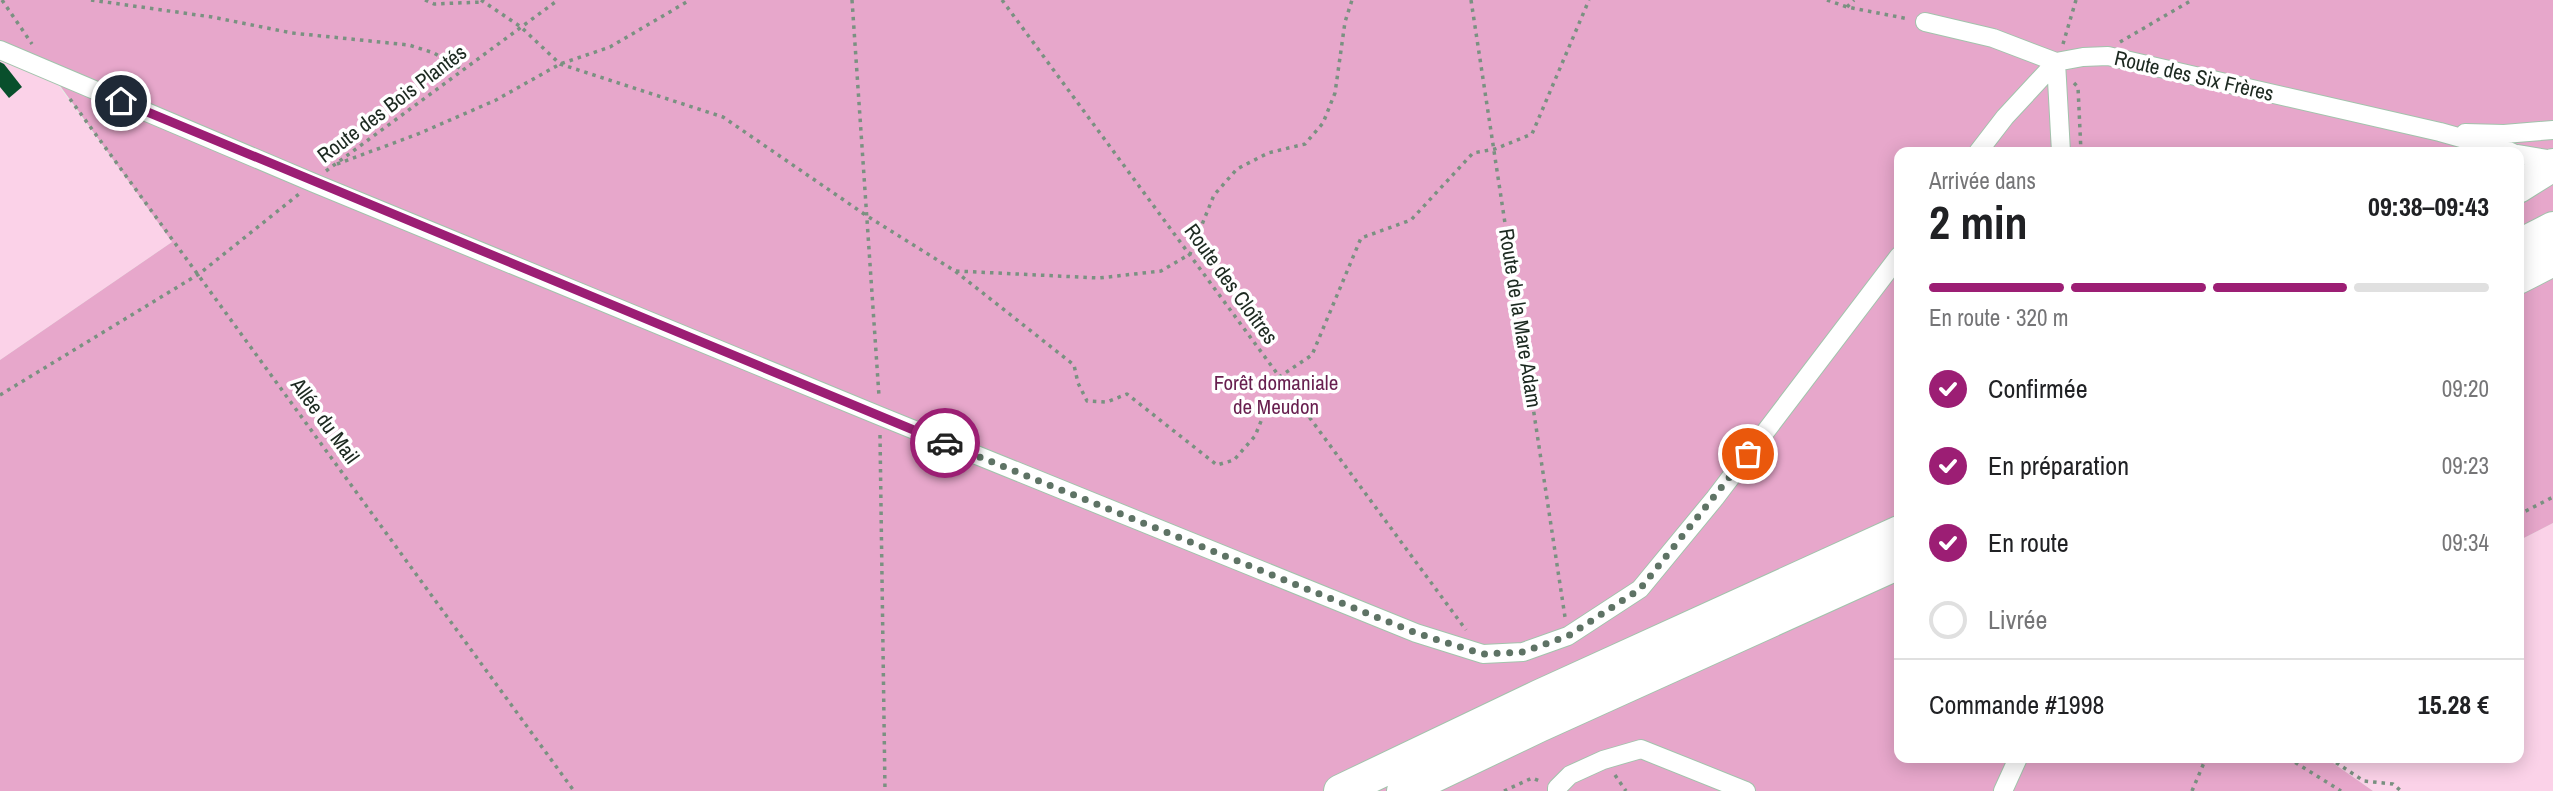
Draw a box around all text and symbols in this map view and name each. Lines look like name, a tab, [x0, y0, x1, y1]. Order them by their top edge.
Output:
street label: Route des Bois Plantés	[311, 38, 472, 169]
street label: Route des Six Frères	[2112, 43, 2277, 108]
pin	[91, 71, 151, 131]
icon: home	[102, 82, 140, 120]
text: Arrivée dans	[1929, 165, 2036, 196]
text: 09:38–09:43	[2368, 189, 2489, 224]
text: 2 min	[1929, 191, 2028, 253]
street label: Route des Cloîtres	[1178, 217, 1285, 350]
street label: Route de la Mare Adam	[1492, 226, 1549, 410]
text: En route · 320 m	[1929, 302, 2068, 333]
park label: Forêt domaniale de Meudon	[1214, 368, 1338, 421]
icon: check	[1929, 370, 1967, 408]
street label: Allée du Mail	[284, 371, 366, 469]
text: Confirmée	[1988, 371, 2088, 406]
text: 09:20	[2442, 373, 2489, 404]
courier	[910, 408, 980, 478]
icon: car	[926, 424, 964, 462]
pin	[1718, 424, 1778, 484]
icon: bag	[1729, 435, 1767, 473]
icon: check	[1929, 447, 1967, 485]
text: En préparation	[1988, 448, 2129, 483]
text: 09:23	[2442, 450, 2489, 481]
icon: check	[1929, 524, 1967, 562]
text: En route	[1988, 525, 2069, 560]
text: 09:34	[2442, 527, 2489, 558]
text: Livrée	[1988, 602, 2047, 637]
text: Commande #1998	[1929, 687, 2104, 722]
text: 15.28 €	[2418, 687, 2489, 722]

